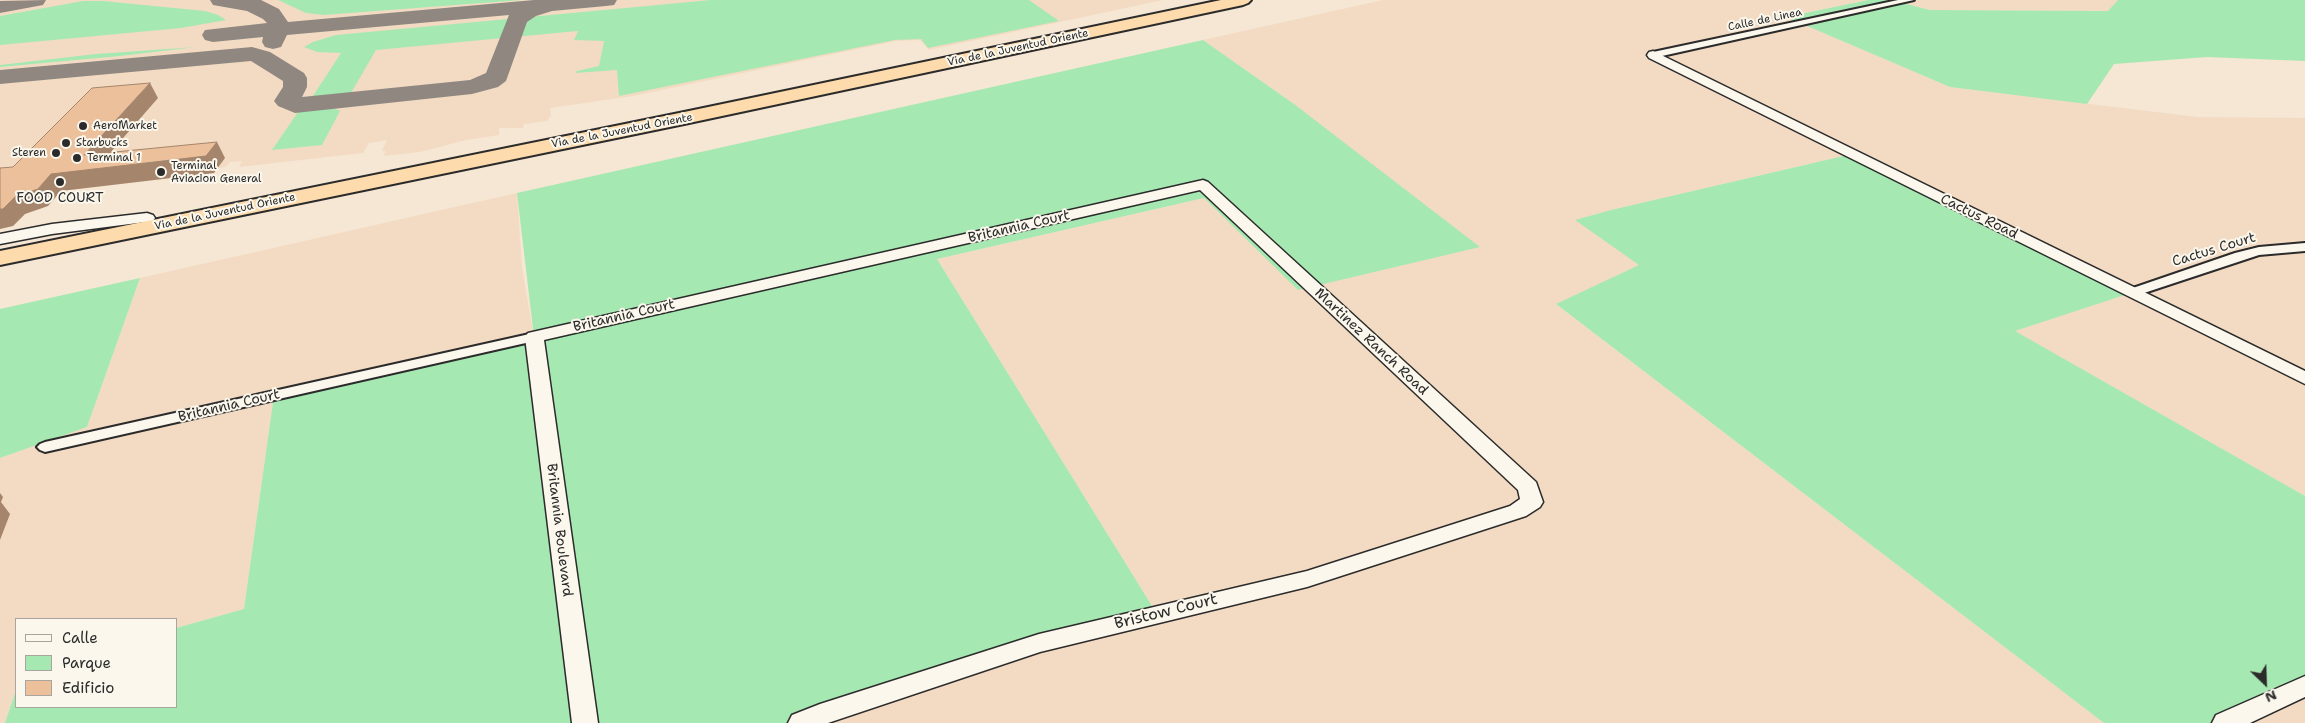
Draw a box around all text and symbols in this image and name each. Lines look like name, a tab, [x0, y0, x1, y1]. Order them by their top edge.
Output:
street label: Calle de Linea	[1727, 6, 1803, 34]
street label: Via de la Juventud Oriente	[946, 27, 1090, 69]
street label: Via de la Juventud Oriente	[550, 111, 694, 151]
place label: AeroMarket	[93, 119, 157, 133]
marker: AeroMarket	[77, 120, 89, 132]
place label: Starbucks	[76, 136, 128, 150]
marker: Starbucks	[60, 137, 72, 149]
place label: Steren	[12, 146, 46, 160]
marker: Steren	[50, 147, 62, 159]
place label: Terminal 1	[87, 151, 141, 165]
marker: Terminal 1	[71, 152, 83, 164]
place label: Terminal Aviacion General	[171, 159, 261, 185]
marker: Terminal Aviacion General	[155, 166, 167, 178]
marker: FOOD COURT	[54, 176, 66, 188]
place label: FOOD COURT	[16, 190, 104, 206]
street label: Via de la Juventud Oriente	[153, 191, 297, 233]
street label: Cactus Road	[1937, 191, 2021, 243]
street label: Britannia Court	[967, 207, 1071, 247]
street label: Cactus Court	[2170, 229, 2258, 271]
street label: Martinez Ranch Road	[1311, 285, 1431, 399]
street label: Britannia Court	[572, 296, 676, 336]
street label: Britannia Court	[177, 386, 281, 426]
street label: Britannia Boulevard	[542, 462, 576, 598]
street label: Bristow Court	[1112, 590, 1220, 634]
legend	[15, 618, 178, 708]
text: Calle	[62, 628, 98, 648]
text: Parque	[62, 653, 111, 673]
north arrow	[2240, 658, 2290, 708]
text: Edificio	[62, 678, 114, 698]
text: N	[2262, 686, 2280, 707]

